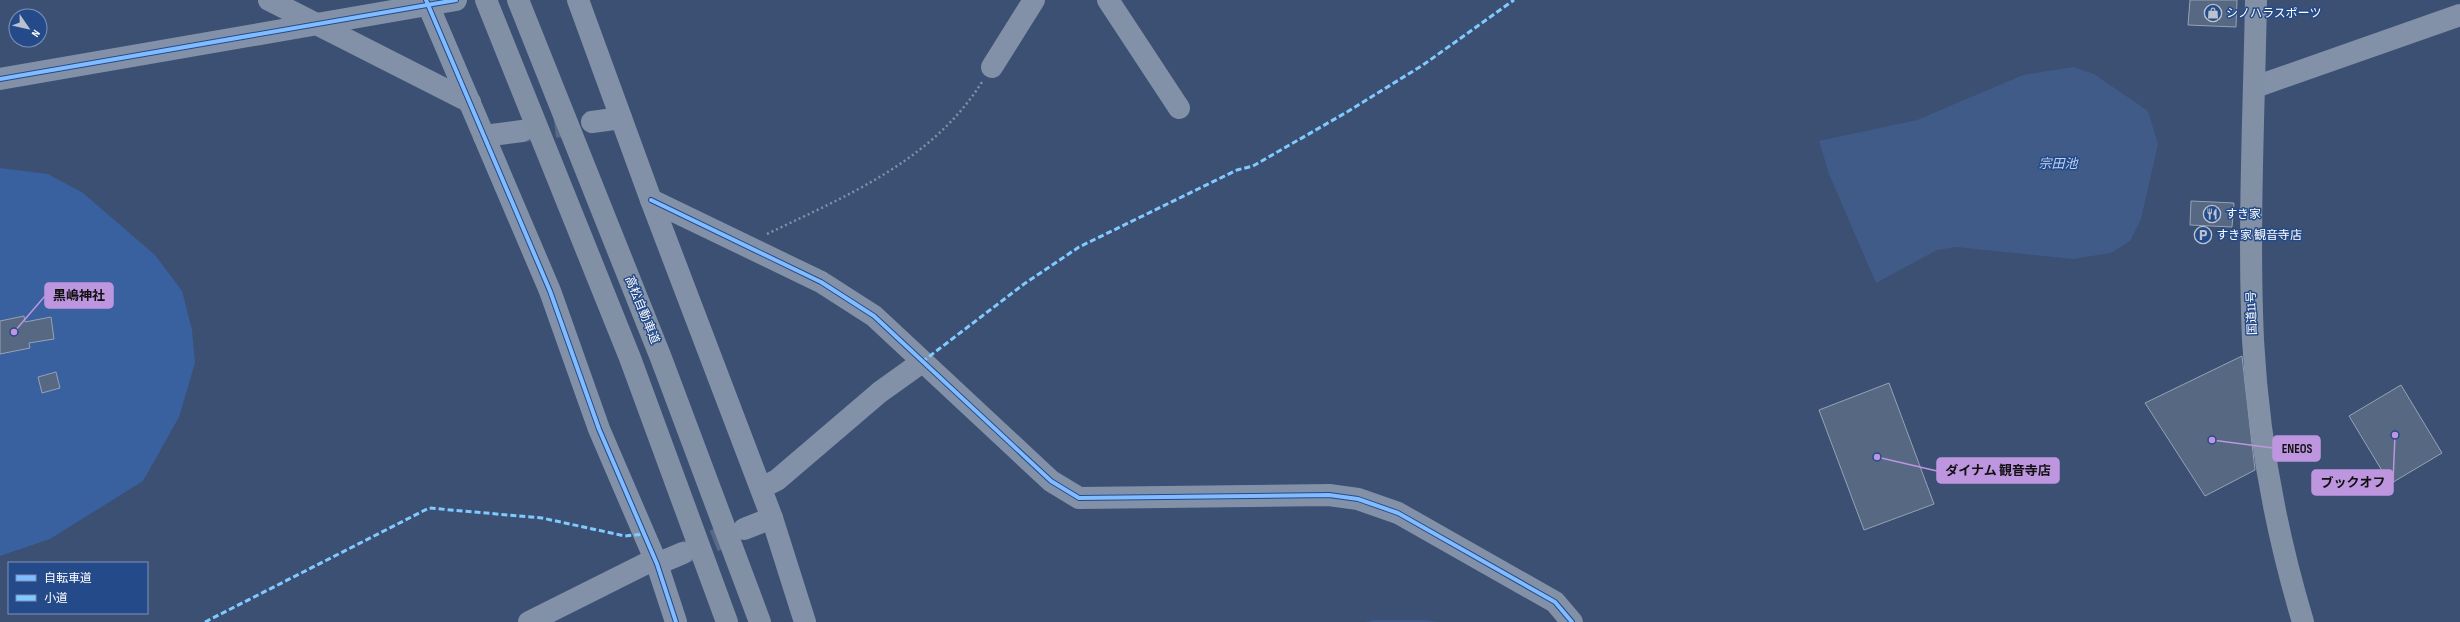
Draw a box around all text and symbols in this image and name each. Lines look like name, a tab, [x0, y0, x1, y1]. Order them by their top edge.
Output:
shop icon: シノハラスポーツ	[2203, 3, 2223, 23]
place label: シノハラスポーツ	[2226, 6, 2322, 21]
north arrow	[8, 8, 48, 48]
text: N	[29, 27, 43, 39]
water label: 宗田池	[2038, 156, 2079, 172]
restaurant icon: すき家	[2202, 204, 2222, 224]
place label: すき家	[2225, 207, 2261, 222]
parking icon: すき家 観音寺店	[2193, 225, 2213, 245]
place label: すき家 観音寺店	[2216, 228, 2302, 243]
street label: 高松自動車道	[622, 274, 662, 346]
callout: 黒嶋神社	[45, 283, 113, 308]
text: 黒嶋神社	[53, 288, 105, 304]
street label: 国道11号	[2244, 291, 2260, 335]
callout: ENEOS	[2273, 436, 2320, 461]
text: ENEOS	[2282, 441, 2312, 457]
callout: ダイナム 観音寺店	[1937, 458, 2059, 483]
text: ダイナム 観音寺店	[1945, 463, 2051, 479]
callout: ブックオフ	[2312, 470, 2393, 495]
text: ブックオフ	[2320, 475, 2386, 491]
legend	[8, 562, 148, 614]
text: 自転車道	[44, 571, 92, 586]
text: 小道	[44, 591, 68, 606]

